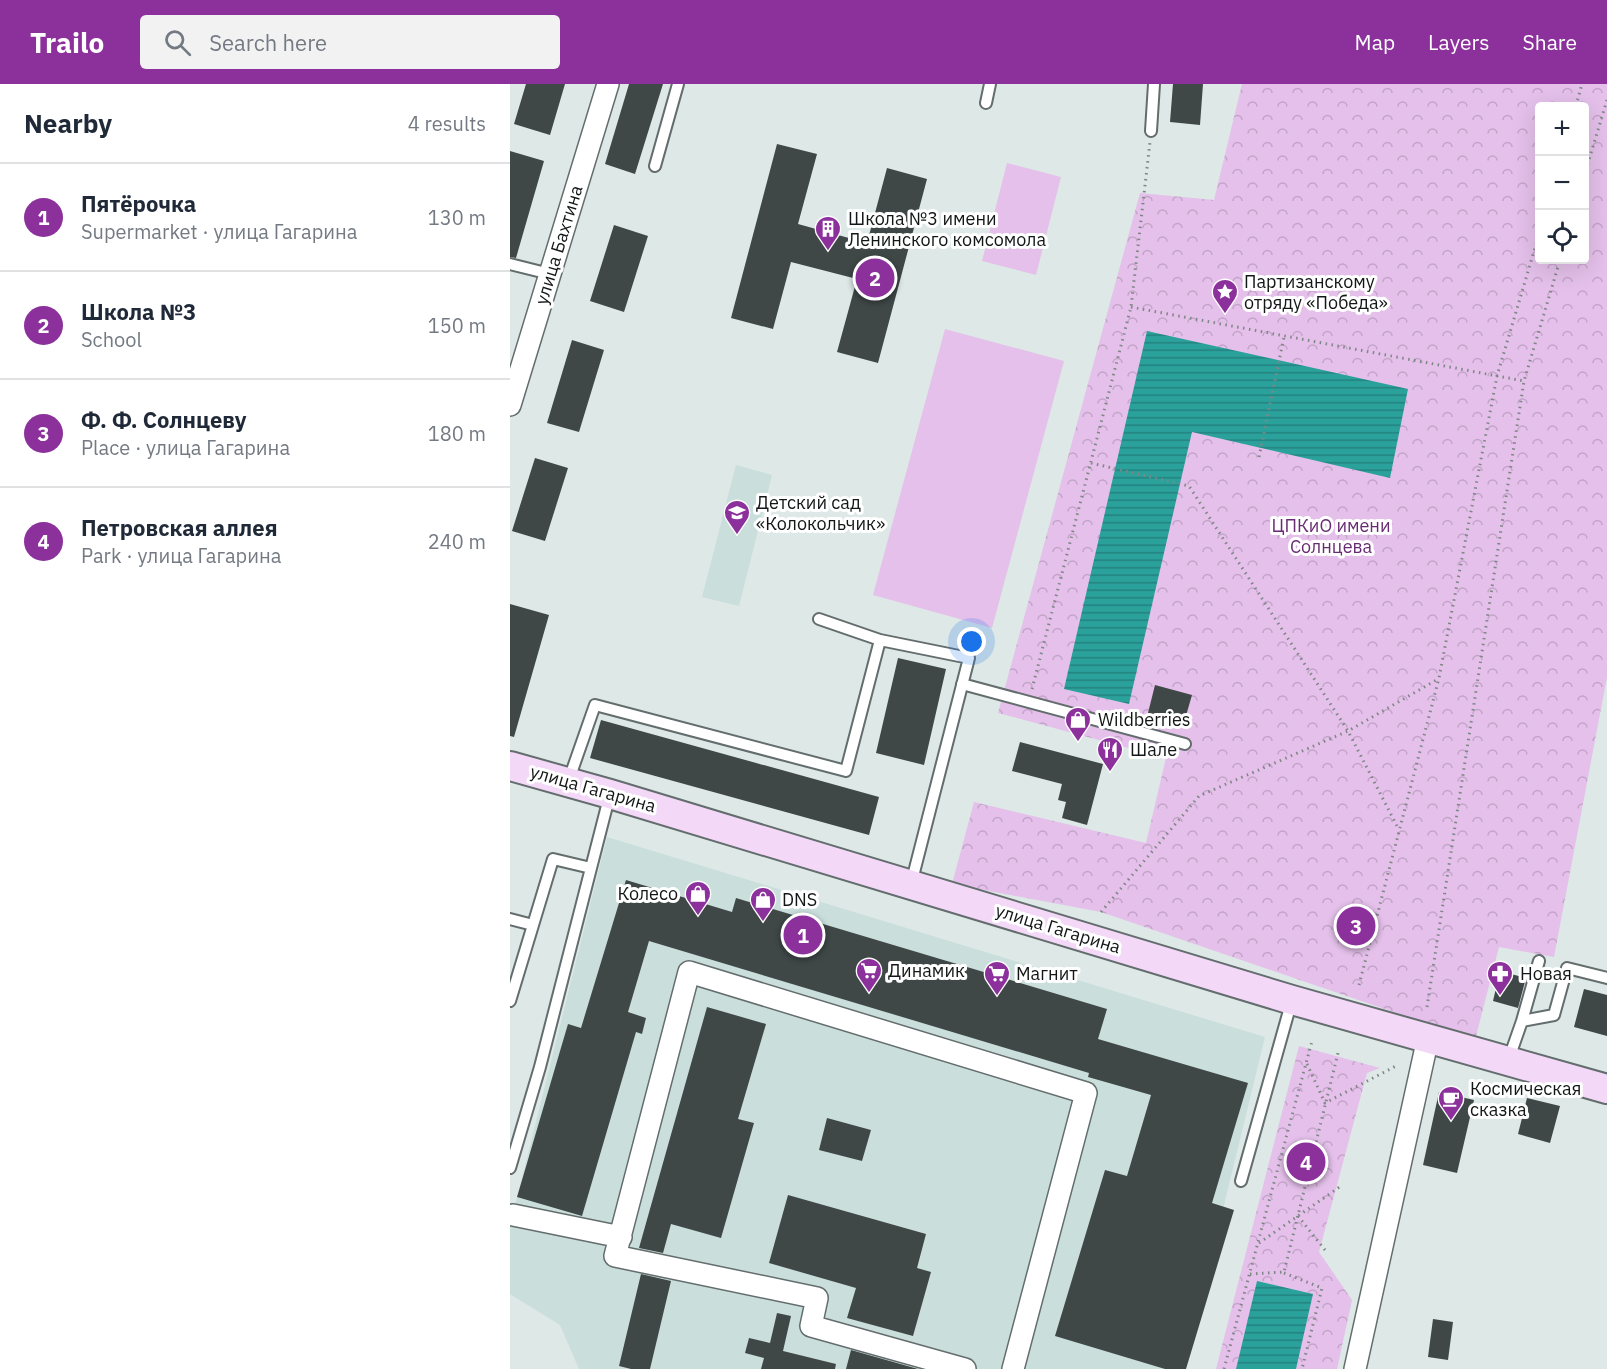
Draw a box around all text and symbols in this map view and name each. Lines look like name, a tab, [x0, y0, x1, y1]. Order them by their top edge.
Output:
search box	[140, 15, 560, 69]
text: Trailo	[30, 24, 104, 61]
icon: search	[161, 26, 194, 59]
text: Search here	[209, 28, 327, 57]
text: Map	[1355, 28, 1395, 56]
text: Layers	[1428, 28, 1490, 56]
text: Share	[1523, 28, 1577, 56]
map controls	[1535, 102, 1589, 264]
button: +	[1535, 102, 1589, 156]
text: Nearby	[24, 106, 112, 140]
text: 4 results	[408, 110, 486, 137]
button: −	[1535, 156, 1589, 210]
street label: улица Бахтина	[529, 182, 588, 307]
text: Пятёрочка	[81, 189, 196, 218]
text: 1	[38, 204, 50, 231]
text: 130 m	[428, 204, 486, 231]
place label: Школа №3 имени Ленинского комсомола	[848, 207, 1046, 251]
button: locate	[1535, 210, 1589, 264]
building icon: Школа №3 имени Ленинского комсомола	[813, 214, 843, 252]
text: Supermarket · улица Гагарина	[81, 218, 357, 245]
pin: 2	[856, 256, 895, 300]
place label: Партизанскому отряду «Победа»	[1244, 270, 1388, 314]
place icon: Партизанскому отряду «Победа»	[1210, 277, 1240, 315]
text: Школа №3	[81, 297, 196, 326]
text: 2	[38, 312, 50, 339]
text: 150 m	[428, 312, 486, 339]
text: School	[81, 326, 142, 353]
text: Ф. Ф. Солнцеву	[81, 405, 247, 434]
text: 3	[38, 420, 50, 447]
text: 180 m	[428, 420, 486, 447]
text: Place · улица Гагарина	[81, 434, 290, 461]
place label: Детский сад «Колокольчик»	[756, 491, 885, 535]
school or university icon: Детский сад «Колокольчик»	[722, 498, 752, 536]
text: Петровская аллея	[81, 513, 278, 542]
park label: ЦПКиО имени Солнцева	[1271, 514, 1391, 558]
text: 4	[38, 528, 50, 555]
text: 240 m	[428, 528, 486, 555]
text: Park · улица Гагарина	[81, 542, 281, 569]
your location	[957, 627, 986, 656]
shop icon: Wildberries	[1063, 705, 1093, 743]
place label: Wildberries	[1098, 708, 1191, 731]
restaurant icon: Шале	[1095, 735, 1125, 773]
place label: Шале	[1130, 738, 1177, 761]
street label: улица Гагарина	[528, 760, 659, 818]
shop icon: Колесо	[683, 879, 713, 917]
place label: Колесо	[617, 882, 678, 905]
shop icon: DNS	[748, 885, 778, 923]
place label: DNS	[782, 888, 817, 911]
street label: улица Гагарина	[993, 899, 1124, 959]
pin: 3	[1336, 904, 1376, 948]
pin: 1	[784, 912, 822, 958]
supermarket icon: Динамик	[854, 956, 884, 994]
place label: Динамик	[888, 959, 965, 982]
supermarket icon: Магнит	[982, 959, 1012, 997]
pharmacy icon: Новая	[1485, 959, 1515, 997]
place label: Магнит	[1016, 962, 1078, 985]
place label: Новая	[1520, 962, 1572, 985]
place label: Космическая сказка	[1470, 1077, 1581, 1121]
cafe icon: Космическая сказка	[1436, 1084, 1466, 1122]
pin: 4	[1286, 1140, 1326, 1184]

